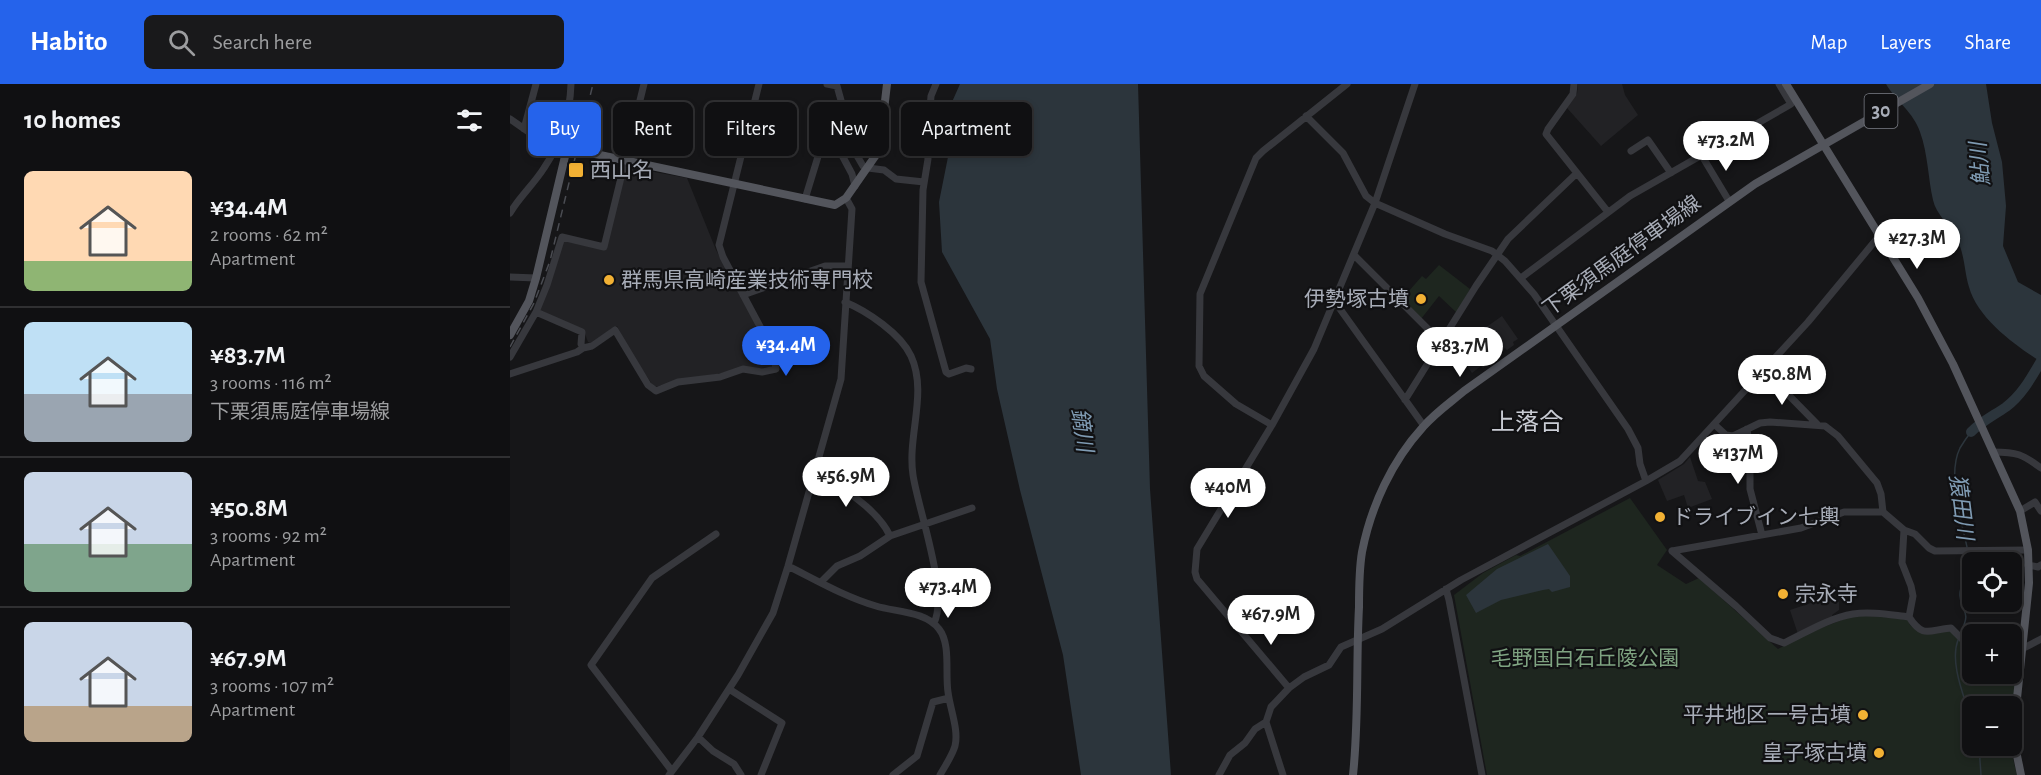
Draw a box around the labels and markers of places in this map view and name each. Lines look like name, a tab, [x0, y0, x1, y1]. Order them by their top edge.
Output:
pin: ¥73.2M	[1677, 121, 1775, 172]
place label: 西山名	[590, 159, 653, 181]
marker: 西山名	[567, 161, 585, 179]
pin: ¥27.3M	[1868, 219, 1966, 270]
place label: 群馬県高崎産業技術専門校	[621, 269, 873, 291]
marker: 群馬県高崎産業技術専門校	[602, 273, 616, 287]
place label: 伊勢塚古墳	[1304, 288, 1409, 310]
marker: 伊勢塚古墳	[1414, 292, 1428, 306]
pin: ¥34.4M	[737, 326, 835, 377]
pin: ¥83.7M	[1411, 327, 1509, 378]
pin: ¥50.8M	[1733, 355, 1831, 406]
pin: ¥137M	[1696, 434, 1780, 485]
pin: ¥56.9M	[797, 457, 895, 508]
pin: ¥40M	[1192, 468, 1264, 519]
place label: ドライブイン七輿	[1672, 505, 1840, 528]
marker: ドライブイン七輿	[1653, 510, 1667, 524]
pin: ¥73.4M	[899, 568, 997, 619]
place label: 宗永寺	[1795, 583, 1858, 605]
marker: 宗永寺	[1776, 587, 1790, 601]
pin: ¥67.9M	[1222, 595, 1320, 646]
place label: 平井地区一号古墳	[1683, 704, 1851, 726]
marker: 平井地区一号古墳	[1856, 708, 1870, 722]
place label: 皇子塚古墳	[1762, 742, 1867, 764]
marker: 皇子塚古墳	[1872, 746, 1886, 760]

